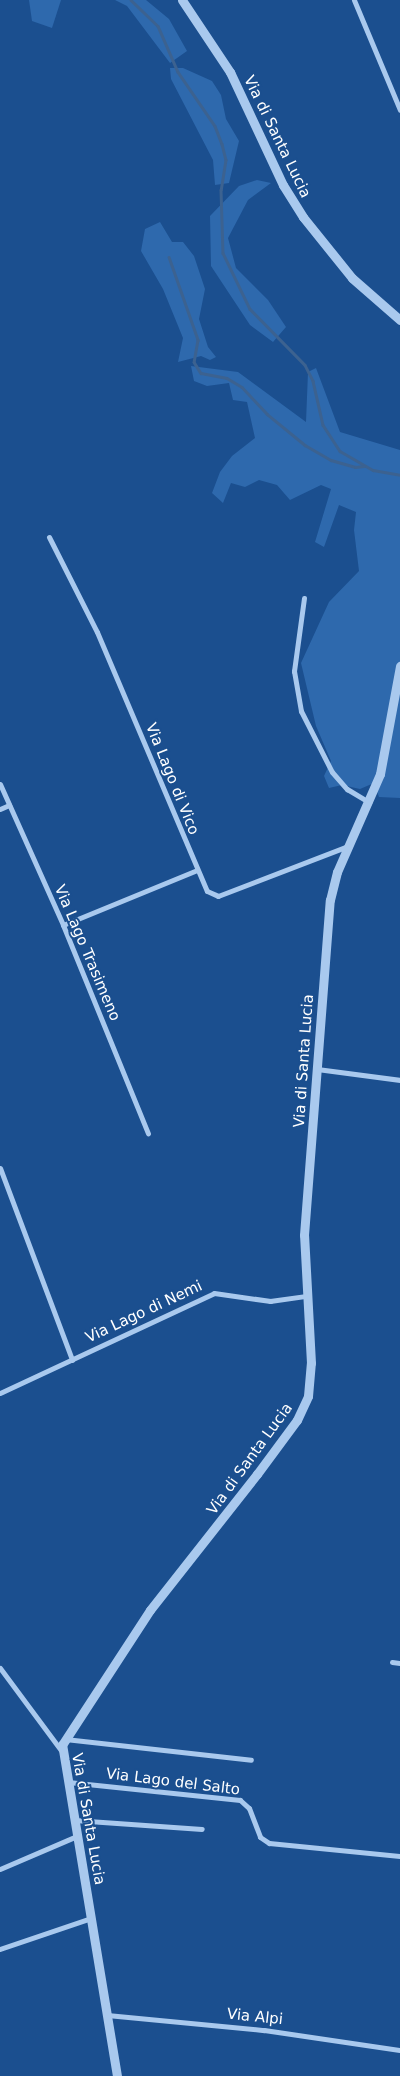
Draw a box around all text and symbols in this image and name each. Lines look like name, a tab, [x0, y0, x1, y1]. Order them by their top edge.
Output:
street label: Via di Santa Lucia	[240, 73, 314, 201]
street label: Via Lago di Vico	[141, 720, 203, 838]
street label: Via Lago Trasimeno	[50, 882, 124, 1024]
street label: Via di Santa Lucia	[290, 994, 318, 1128]
street label: Via Lago di Nemi	[83, 1277, 205, 1347]
street label: Via di Santa Lucia	[203, 1400, 297, 1518]
street label: Via di Santa Lucia	[68, 1752, 108, 1886]
street label: Via Lago del Salto	[105, 1765, 241, 1799]
street label: Via Alpi	[226, 2005, 284, 2029]

